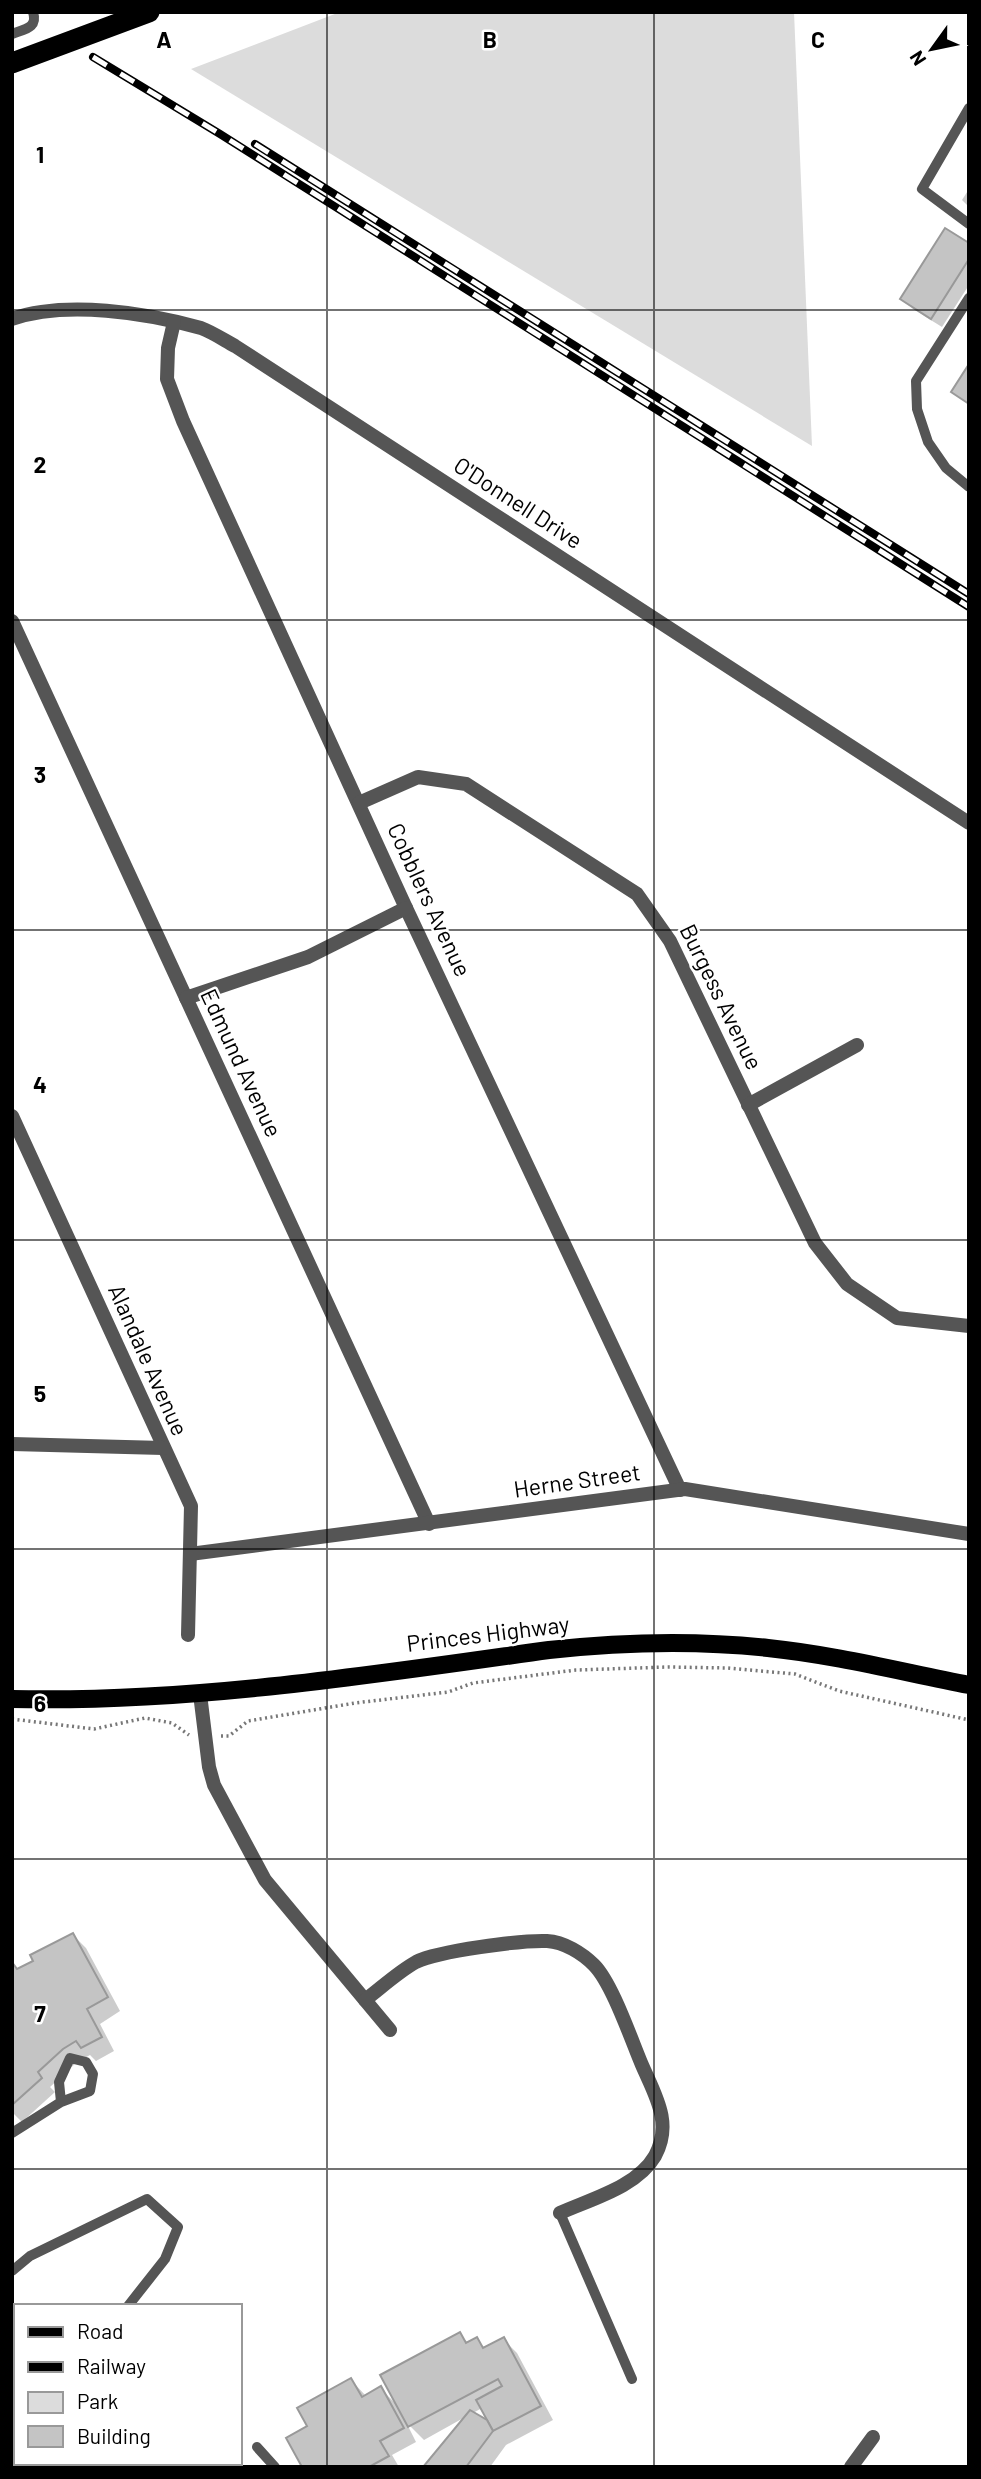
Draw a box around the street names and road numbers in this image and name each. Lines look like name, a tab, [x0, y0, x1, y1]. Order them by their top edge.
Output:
street label: O'Donnell Drive	[449, 450, 588, 554]
street label: Cobblers Avenue	[382, 818, 478, 981]
street label: Burgess Avenue	[675, 919, 769, 1074]
street label: Edmund Avenue	[195, 984, 288, 1141]
street label: Alandale Avenue	[103, 1280, 195, 1440]
street label: Herne Street	[512, 1457, 642, 1503]
street label: Princes Highway	[405, 1609, 571, 1657]

